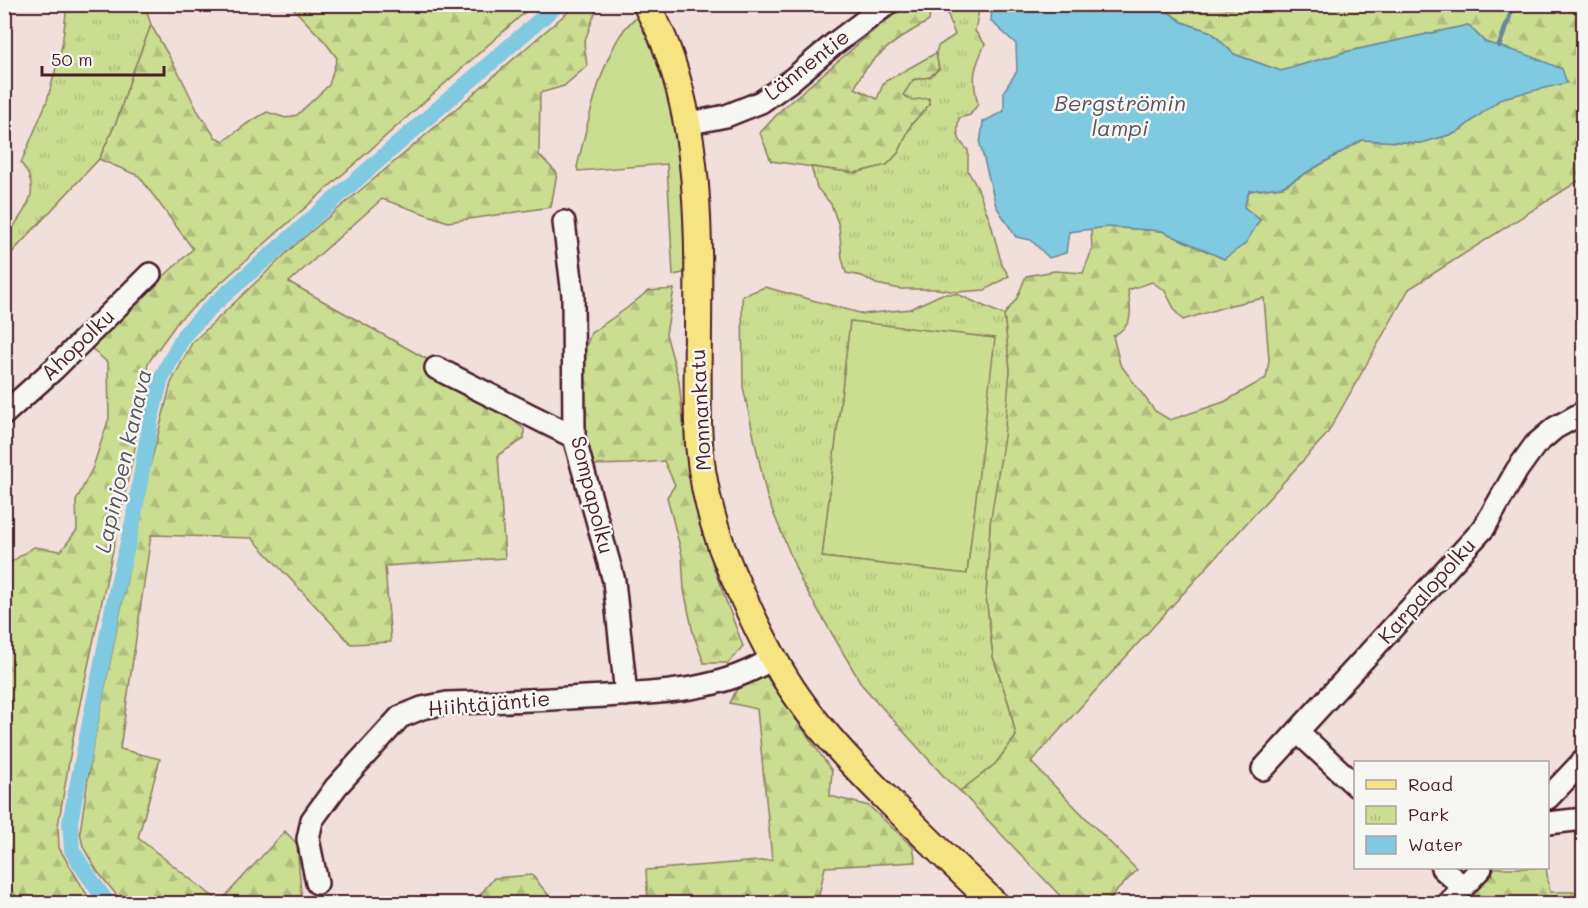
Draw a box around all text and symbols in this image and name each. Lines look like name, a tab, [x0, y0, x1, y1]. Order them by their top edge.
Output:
street label: Lännentie	[758, 22, 854, 105]
scale bar	[42, 39, 164, 77]
text: 50 m	[51, 47, 93, 71]
water label: Bergströmin lampi	[1054, 88, 1186, 142]
street label: Ahopolku	[34, 302, 119, 386]
street label: Monnankatu	[683, 348, 716, 472]
water label: Lapinjoen kanava	[87, 366, 158, 556]
street label: Sompapolku	[566, 433, 621, 556]
street label: Karpalopolku	[1371, 531, 1481, 649]
street label: Hiihtäjäntie	[427, 684, 551, 721]
legend	[1354, 761, 1549, 869]
text: Road	[1408, 772, 1453, 796]
text: Park	[1408, 802, 1449, 826]
text: Water	[1408, 832, 1463, 856]

